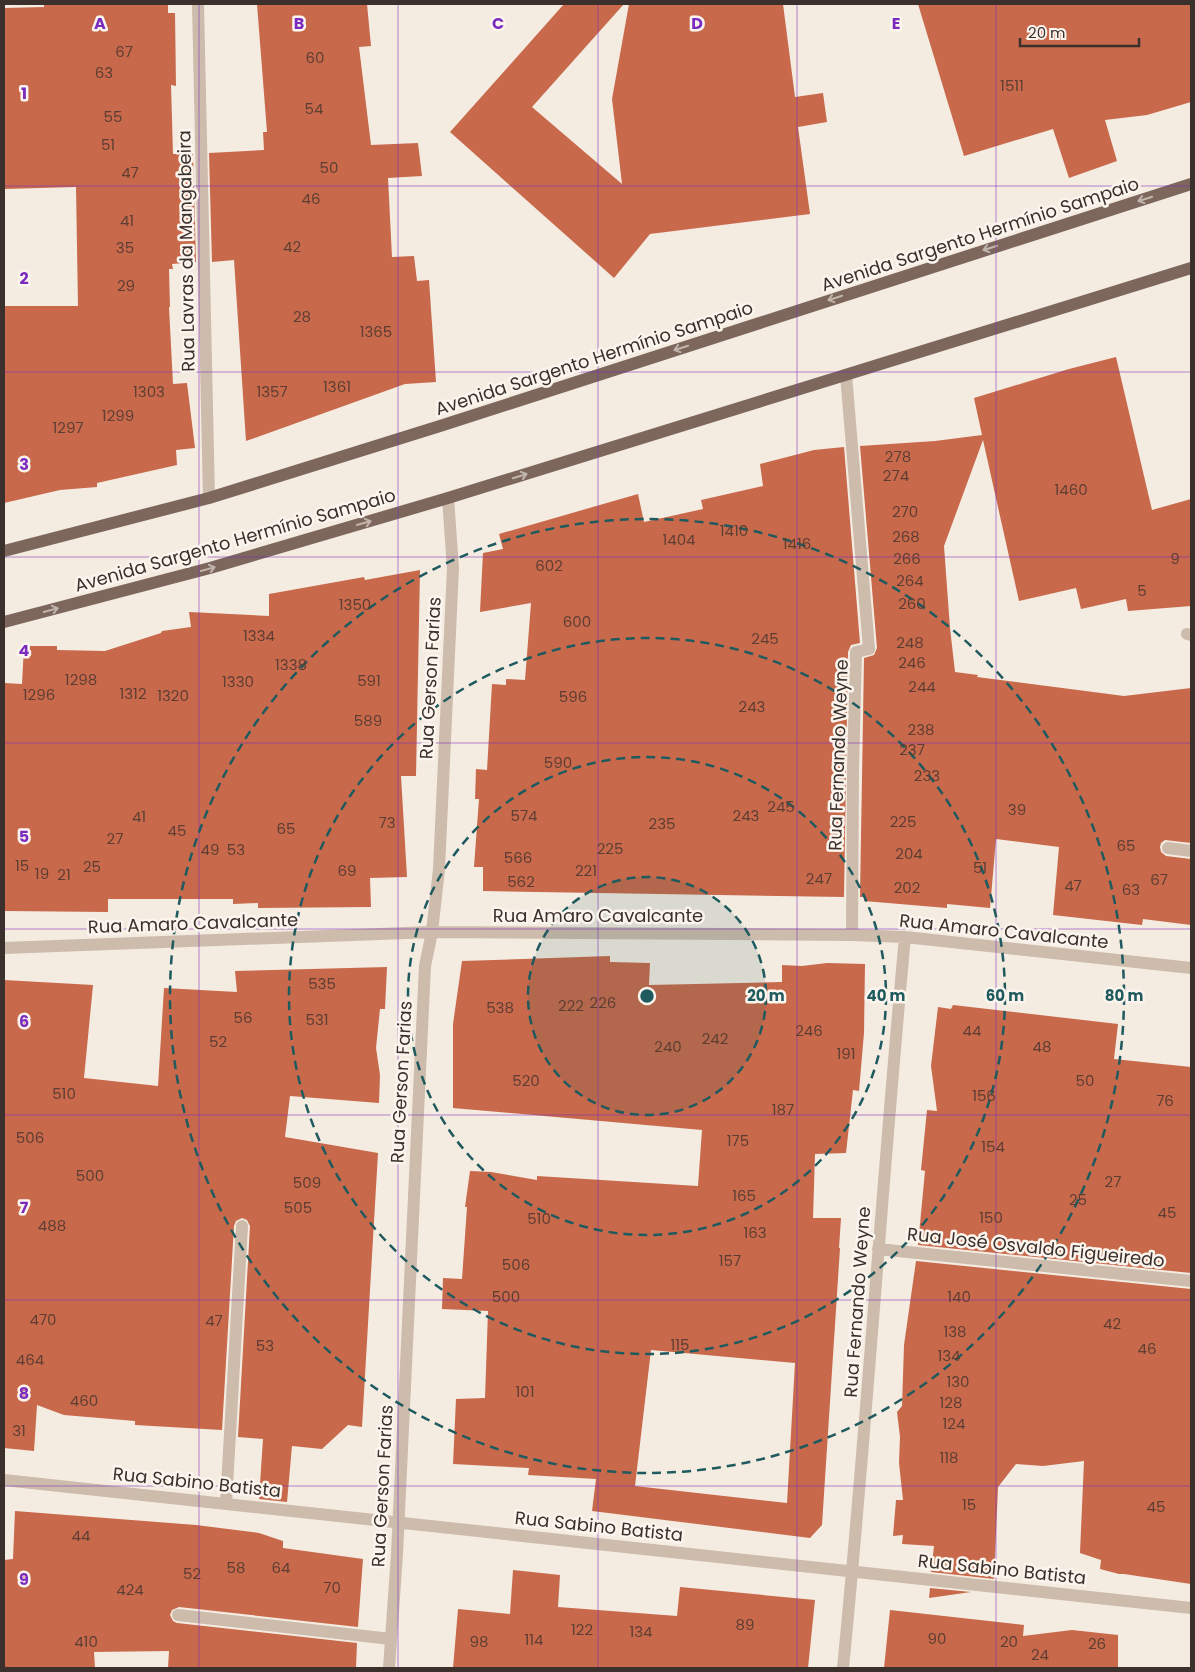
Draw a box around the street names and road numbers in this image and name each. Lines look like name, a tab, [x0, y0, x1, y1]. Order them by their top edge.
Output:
street label: Rua Lavras da Mangabeira	[171, 130, 201, 372]
street label: Avenida Sargento Hermínio Sampaio	[818, 171, 1142, 297]
street label: Avenida Sargento Hermínio Sampaio	[432, 295, 756, 421]
street label: Avenida Sargento Hermínio Sampaio	[72, 482, 398, 598]
street label: Rua Gerson Farias	[413, 596, 447, 760]
street label: Rua Fernando Weyne	[822, 659, 854, 851]
street label: Rua Amaro Cavalcante	[493, 903, 703, 928]
street label: Rua Amaro Cavalcante	[87, 907, 299, 939]
street label: Rua Amaro Cavalcante	[898, 908, 1110, 954]
street label: Rua Gerson Farias	[384, 1000, 418, 1164]
street label: Rua Fernando Weyne	[838, 1206, 876, 1398]
street label: Rua José Osvaldo Figueiredo	[906, 1221, 1166, 1273]
street label: Rua Gerson Farias	[365, 1404, 399, 1568]
street label: Rua Sabino Batista	[112, 1461, 282, 1503]
street label: Rua Sabino Batista	[514, 1505, 684, 1547]
street label: Rua Sabino Batista	[917, 1548, 1087, 1590]

